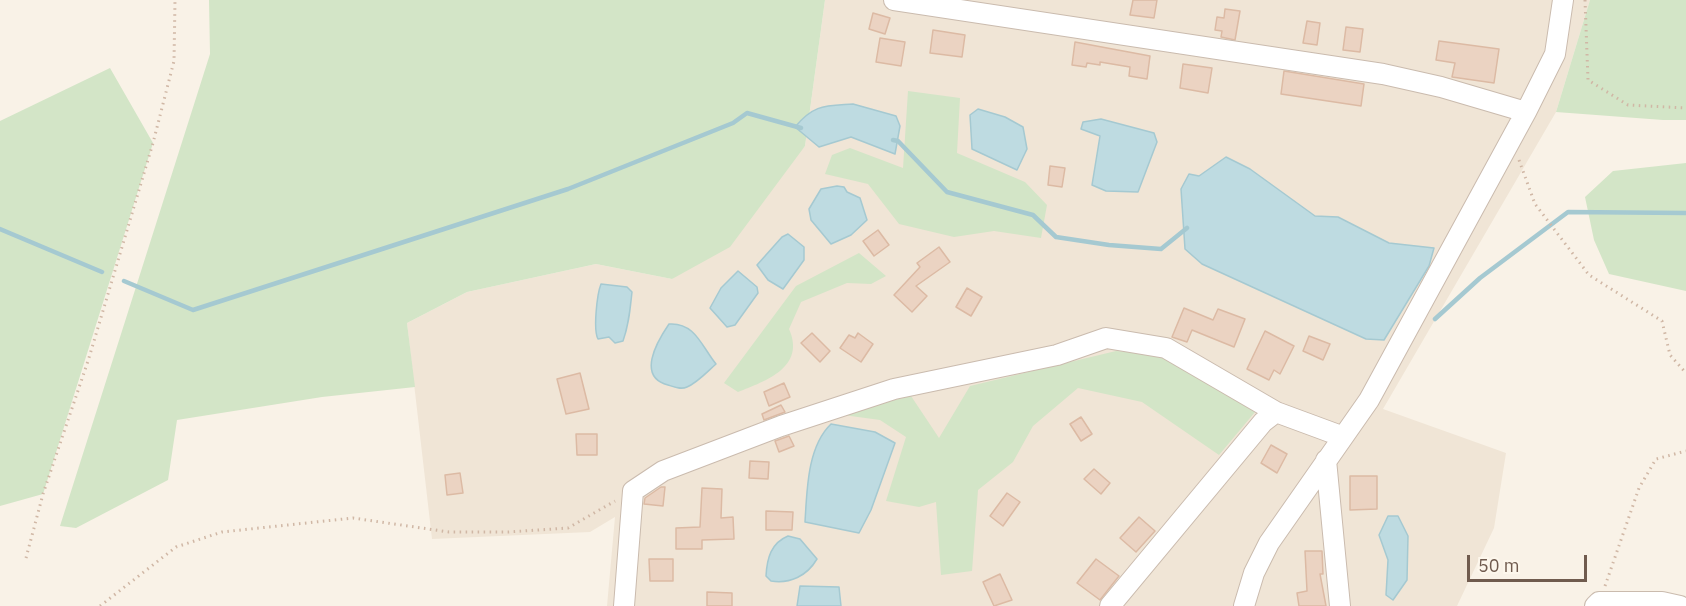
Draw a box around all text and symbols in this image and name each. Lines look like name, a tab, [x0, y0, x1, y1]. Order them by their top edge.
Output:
scale bar	[1470, 543, 1590, 581]
text: 50 m	[1478, 554, 1520, 577]

